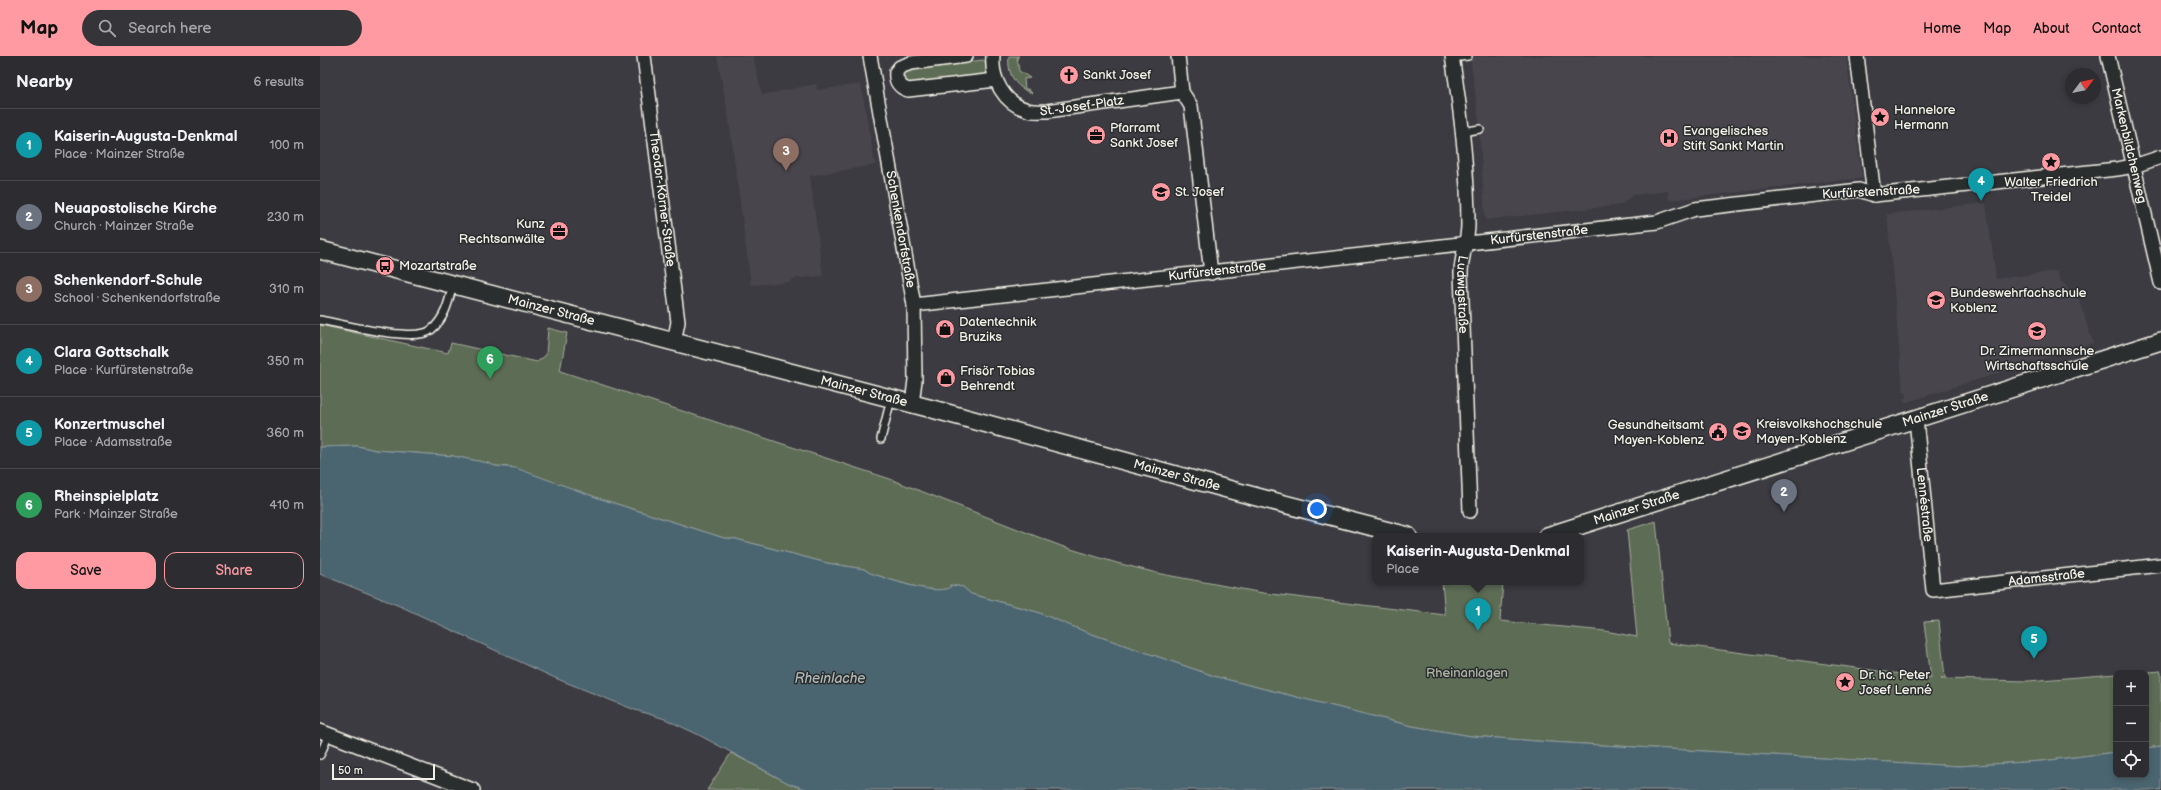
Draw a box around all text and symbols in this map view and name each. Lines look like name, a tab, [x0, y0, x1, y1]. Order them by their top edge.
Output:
search box	[82, 10, 362, 46]
text: Map	[20, 17, 58, 40]
icon: search	[96, 17, 118, 39]
text: Search here	[128, 19, 211, 38]
text: Home	[1923, 20, 1961, 37]
text: Map	[1983, 20, 2011, 37]
text: About	[2033, 20, 2070, 37]
text: Contact	[2092, 20, 2141, 37]
church icon: Sankt Josef	[1058, 64, 1080, 86]
place label: Sankt Josef	[1083, 67, 1151, 83]
north arrow	[2065, 68, 2101, 104]
text: Nearby	[16, 72, 73, 92]
text: 6 results	[254, 74, 304, 90]
street label: Markenbildchenweg	[2108, 86, 2150, 205]
street label: St.-Josef-Platz	[1040, 92, 1126, 119]
place label: Hannelore Hermann	[1894, 102, 1956, 133]
place icon: Hannelore Hermann	[1869, 106, 1891, 128]
place label: Pfarramt Sankt Josef	[1110, 120, 1178, 151]
place label: Evangelisches Stift Sankt Martin	[1683, 123, 1784, 154]
office icon: Pfarramt Sankt Josef	[1085, 124, 1107, 146]
text: Kaiserin-Augusta-Denkmal	[54, 127, 238, 146]
hospital icon: Evangelisches Stift Sankt Martin	[1658, 127, 1680, 149]
street label: Theodor-Körner-Straße	[646, 130, 679, 268]
text: 1	[26, 137, 32, 153]
text: 100 m	[269, 137, 304, 153]
pin: 3	[773, 138, 799, 171]
text: Place · Mainzer Straße	[54, 146, 185, 162]
place icon: Walter Friedrich Treidel	[2040, 151, 2062, 173]
pin: 4	[1968, 168, 1994, 201]
street label: Schenkendorfstraße	[882, 169, 919, 289]
place label: Walter Friedrich Treidel	[2004, 174, 2098, 205]
school or university icon: St. Josef	[1150, 181, 1172, 203]
street label: Kurfürstenstraße	[1822, 181, 1921, 203]
place label: St. Josef	[1175, 184, 1224, 200]
text: Neuapostolische Kirche	[54, 199, 217, 218]
text: 2	[25, 209, 33, 225]
text: 230 m	[267, 209, 304, 225]
place label: Kunz Rechtsanwälte	[459, 216, 546, 247]
text: Church · Mainzer Straße	[54, 218, 194, 234]
office icon: Kunz Rechtsanwälte	[548, 220, 570, 242]
street label: Kurfürstenstraße	[1489, 222, 1589, 249]
street label: Ludwigstraße	[1453, 254, 1471, 334]
bus stop icon: Mozartstraße	[374, 255, 396, 277]
place label: Mozartstraße	[399, 258, 477, 274]
street label: Kurfürstenstraße	[1167, 258, 1267, 285]
text: Schenkendorf-Schule	[54, 271, 202, 290]
text: 3	[25, 281, 33, 297]
text: 310 m	[269, 281, 304, 297]
place label: Bundeswehrfachschule Koblenz	[1950, 285, 2087, 316]
school or university icon: Bundeswehrfachschule Koblenz	[1925, 289, 1947, 311]
text: School · Schenkendorfstraße	[54, 290, 220, 306]
street label: Mainzer Straße	[506, 291, 597, 329]
place label: Datentechnik Bruziks	[959, 314, 1037, 345]
shop icon: Datentechnik Bruziks	[934, 318, 956, 340]
school or university icon: Dr. Zimermannsche Wirtschaftsschule	[2026, 320, 2048, 342]
text: Clara Gottschalk	[54, 343, 169, 362]
place label: Dr. Zimermannsche Wirtschaftsschule	[1980, 343, 2095, 374]
pin: 6	[477, 346, 503, 379]
text: 4	[25, 353, 33, 369]
text: 350 m	[267, 353, 304, 369]
text: Place · Kurfürstenstraße	[54, 362, 194, 378]
place label: Frisör Tobias Behrendt	[960, 363, 1036, 394]
shop icon: Frisör Tobias Behrendt	[935, 367, 957, 389]
street label: Mainzer Straße	[819, 372, 909, 410]
street label: Mainzer Straße	[1900, 388, 1991, 431]
text: Konzertmuschel	[54, 415, 165, 434]
place label: Kreisvolkshochschule Mayen-Koblenz	[1756, 416, 1882, 447]
place label: Gesundheitsamt Mayen-Koblenz	[1608, 417, 1705, 448]
school or university icon: Kreisvolkshochschule Mayen-Koblenz	[1731, 420, 1753, 442]
public building icon: Gesundheitsamt Mayen-Koblenz	[1707, 421, 1729, 443]
text: 5	[25, 425, 33, 441]
text: 360 m	[266, 425, 304, 441]
text: Place · Adamsstraße	[54, 434, 172, 450]
street label: Mainzer Straße	[1132, 456, 1222, 495]
street label: Lennéstraße	[1913, 467, 1936, 543]
pin: 2	[1771, 479, 1797, 512]
street label: Mainzer Straße	[1592, 486, 1682, 529]
text: Rheinspielplatz	[54, 487, 159, 506]
text: 6	[25, 497, 33, 513]
text: 410 m	[269, 497, 304, 513]
your location	[1307, 499, 1327, 519]
text: Park · Mainzer Straße	[54, 506, 178, 522]
popup	[1372, 533, 1584, 585]
text: Kaiserin-Augusta-Denkmal	[1386, 542, 1570, 561]
button: Save	[16, 552, 156, 589]
button: Share	[164, 552, 304, 589]
text: Place	[1386, 561, 1419, 577]
street label: Adamsstraße	[2007, 565, 2086, 590]
pin: 1	[1465, 598, 1491, 631]
pin: 5	[2021, 626, 2047, 659]
park label: Rheinanlagen	[1426, 665, 1508, 681]
place label: Dr. hc. Peter Josef Lenné	[1859, 667, 1932, 698]
water label: Rheinlache	[794, 670, 866, 687]
map controls	[2113, 670, 2149, 778]
button: +	[2113, 670, 2149, 706]
place icon: Dr. hc. Peter Josef Lenné	[1834, 671, 1856, 693]
button: −	[2113, 706, 2149, 742]
button: locate	[2113, 742, 2149, 778]
scale bar	[332, 762, 435, 781]
text: 50 m	[338, 764, 363, 777]

